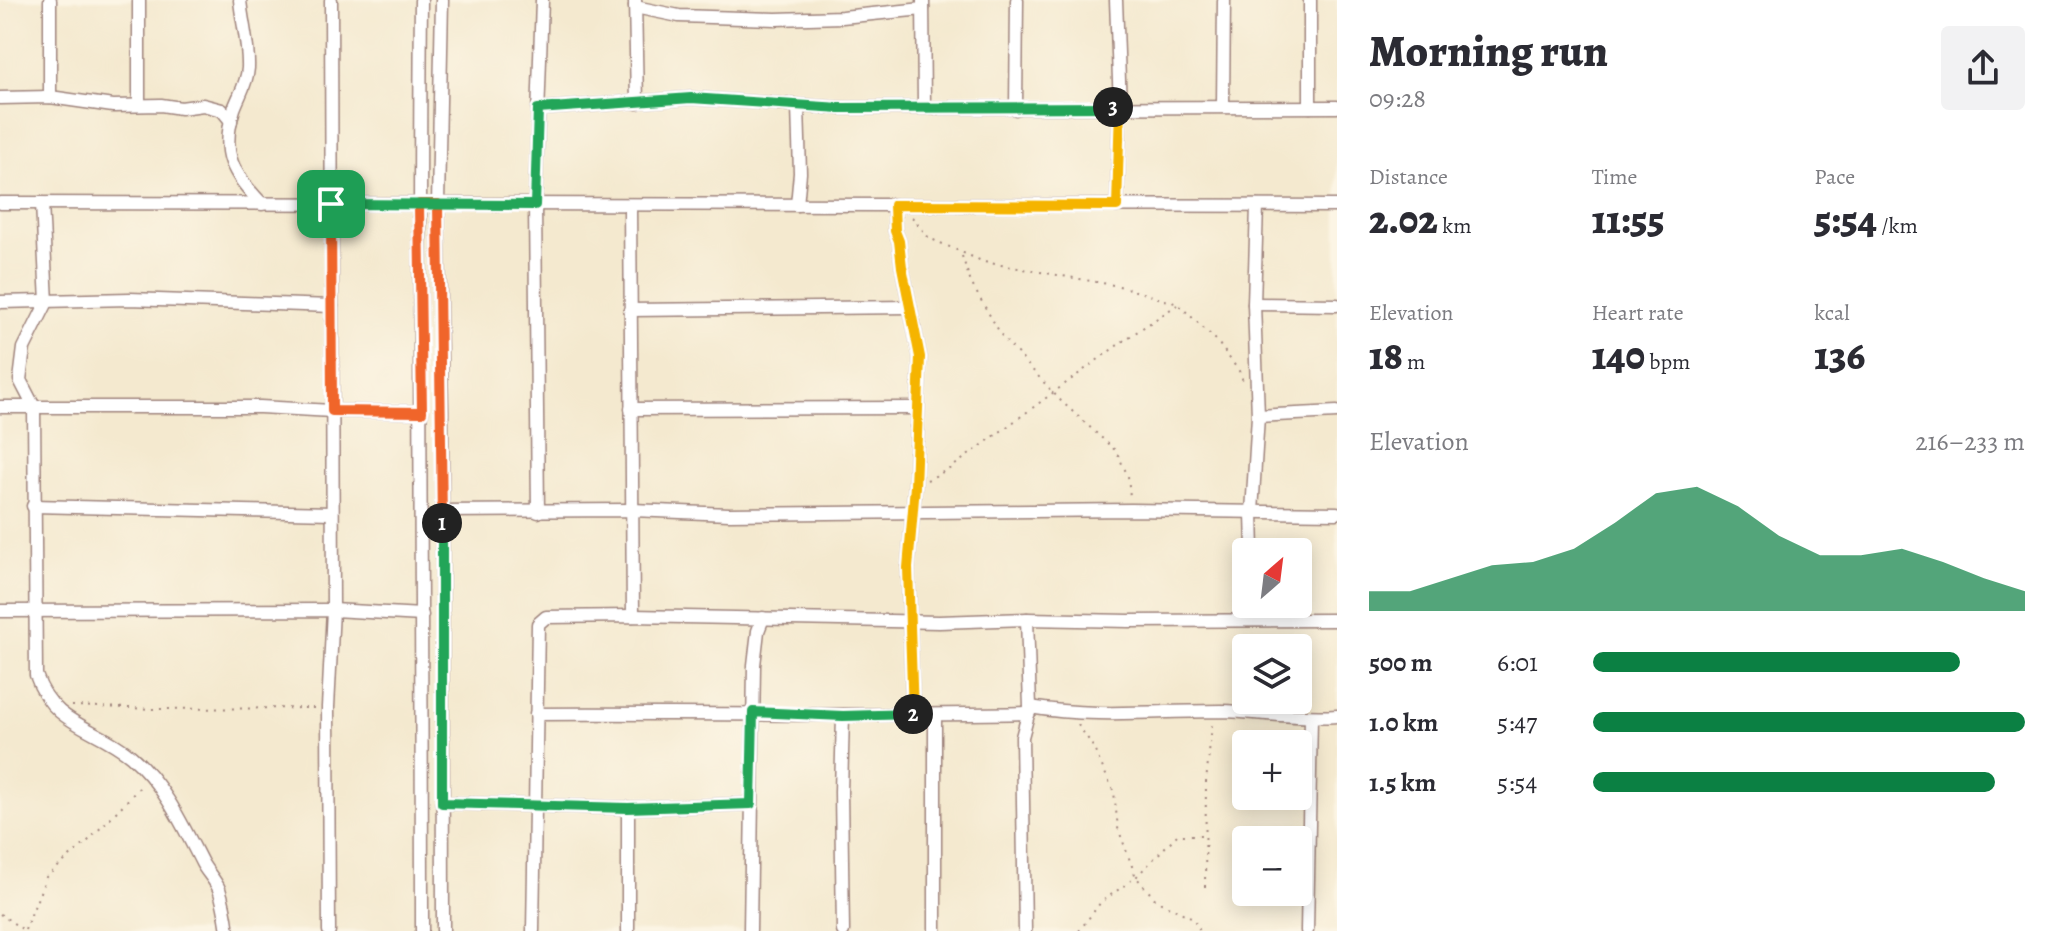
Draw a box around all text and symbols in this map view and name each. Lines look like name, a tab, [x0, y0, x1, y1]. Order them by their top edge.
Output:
text: Morning run	[1369, 21, 1608, 81]
button: share	[1941, 26, 2025, 110]
text: 09:28	[1369, 81, 1426, 116]
pin: 3	[1093, 87, 1133, 127]
text: 3	[1108, 92, 1118, 122]
text: Distance	[1369, 162, 1448, 192]
text: Time	[1592, 162, 1637, 192]
text: Pace	[1814, 162, 1855, 192]
pin	[297, 170, 365, 238]
icon: arrive	[309, 182, 353, 226]
text: 2.02	[1369, 192, 1438, 247]
text: 11:55	[1592, 192, 1664, 247]
text: 5:54	[1814, 192, 1877, 247]
text: km	[1438, 211, 1471, 241]
text: /km	[1877, 211, 1918, 241]
text: Elevation	[1369, 298, 1453, 328]
text: Heart rate	[1592, 298, 1684, 328]
text: kcal	[1814, 298, 1850, 328]
text: 18	[1369, 328, 1403, 383]
text: 140	[1592, 328, 1645, 383]
text: 136	[1814, 328, 1865, 383]
text: m	[1403, 347, 1425, 377]
text: bpm	[1645, 347, 1690, 377]
text: Elevation	[1369, 424, 1469, 459]
text: 216–233 m	[1915, 424, 2025, 459]
pin: 1	[422, 503, 462, 543]
text: 1	[438, 508, 446, 538]
north arrow	[1232, 538, 1312, 618]
map controls	[1232, 538, 1312, 906]
button: layers	[1232, 634, 1312, 714]
text: 500 m	[1369, 645, 1433, 680]
text: 6:01	[1497, 645, 1538, 680]
pin: 2	[893, 694, 933, 734]
text: 2	[908, 699, 918, 729]
text: 1.0 km	[1369, 705, 1438, 740]
text: 5:47	[1497, 705, 1537, 740]
button: +	[1232, 730, 1312, 810]
text: 1.5 km	[1369, 765, 1436, 800]
text: 5:54	[1497, 765, 1537, 800]
button: −	[1232, 826, 1312, 906]

